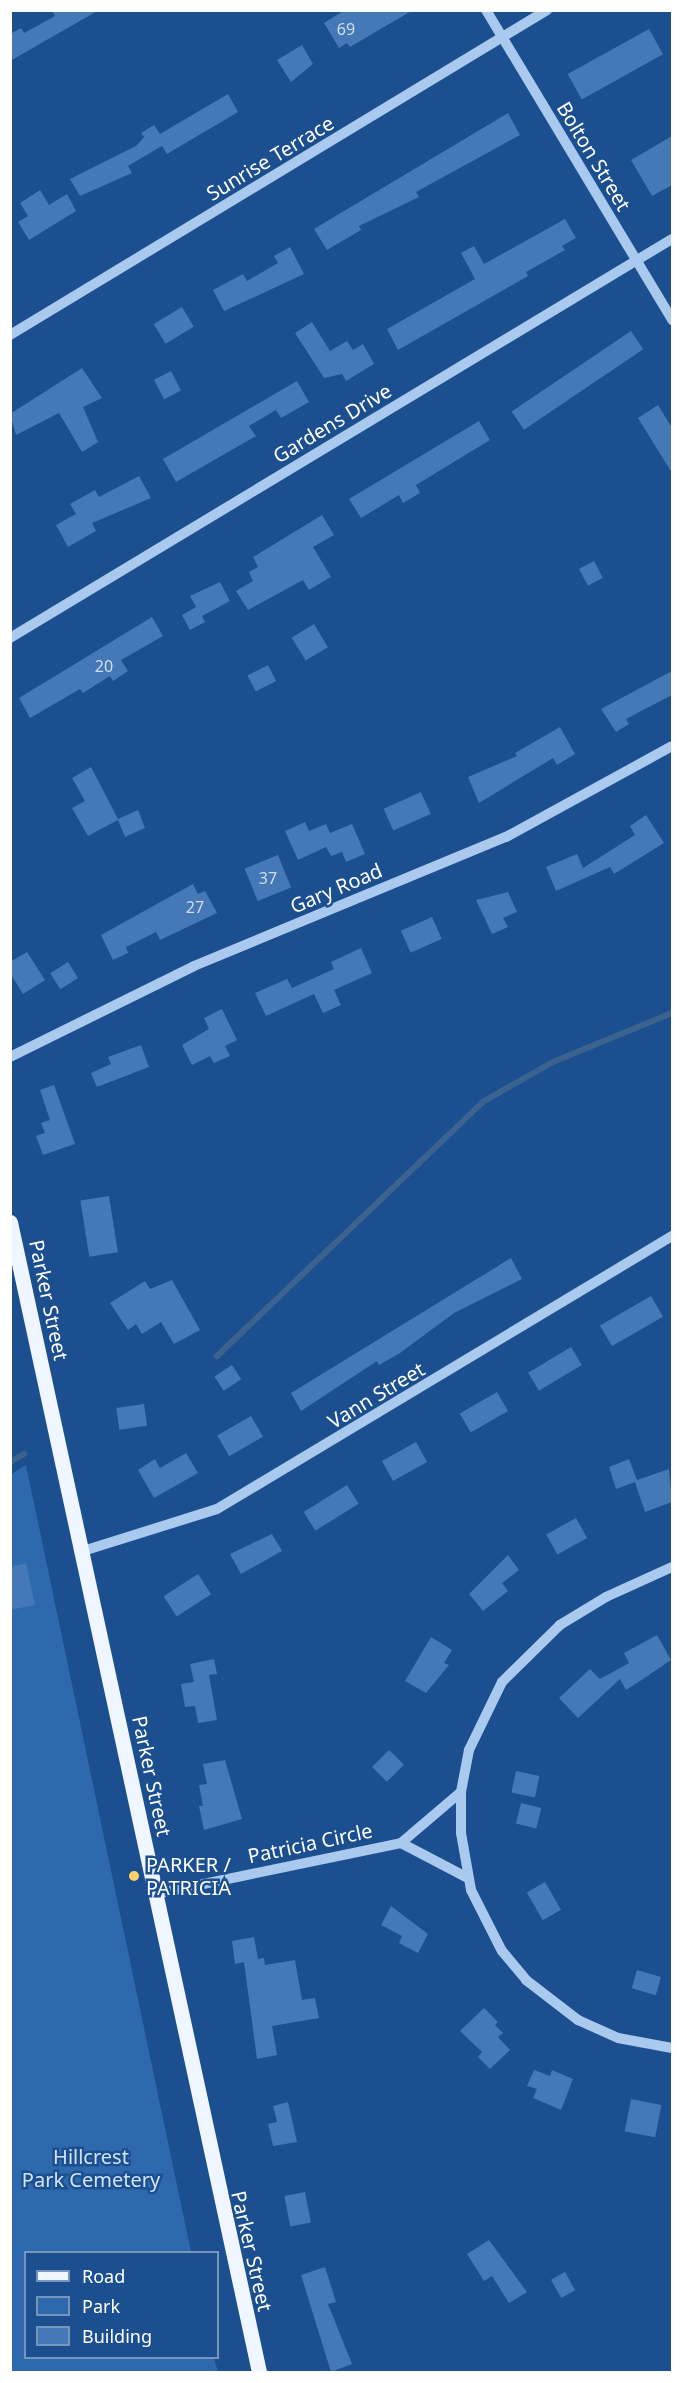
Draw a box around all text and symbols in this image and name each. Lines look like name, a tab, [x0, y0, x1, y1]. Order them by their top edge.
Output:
house number: 69	[337, 19, 355, 39]
street label: Bolton Street	[552, 97, 636, 215]
street label: Sunrise Terrace	[202, 111, 338, 205]
street label: Gardens Drive	[268, 378, 396, 468]
house number: 20	[95, 656, 113, 676]
street label: Gary Road	[286, 858, 386, 918]
house number: 37	[259, 868, 277, 888]
house number: 27	[186, 897, 204, 917]
street label: Parker Street	[24, 1237, 74, 1363]
street label: Vann Street	[323, 1357, 429, 1433]
street label: Parker Street	[127, 1713, 177, 1839]
street label: Patricia Circle	[245, 1818, 375, 1868]
place label: PARKER / PATRICIA	[146, 1852, 231, 1899]
marker: PARKER / PATRICIA	[127, 1869, 141, 1883]
park label: Hillcrest Park Cemetery	[22, 2145, 160, 2192]
street label: Parker Street	[226, 2188, 278, 2314]
legend	[24, 2251, 219, 2359]
text: Road	[82, 2264, 125, 2288]
text: Park	[82, 2294, 120, 2318]
text: Building	[82, 2324, 152, 2348]

